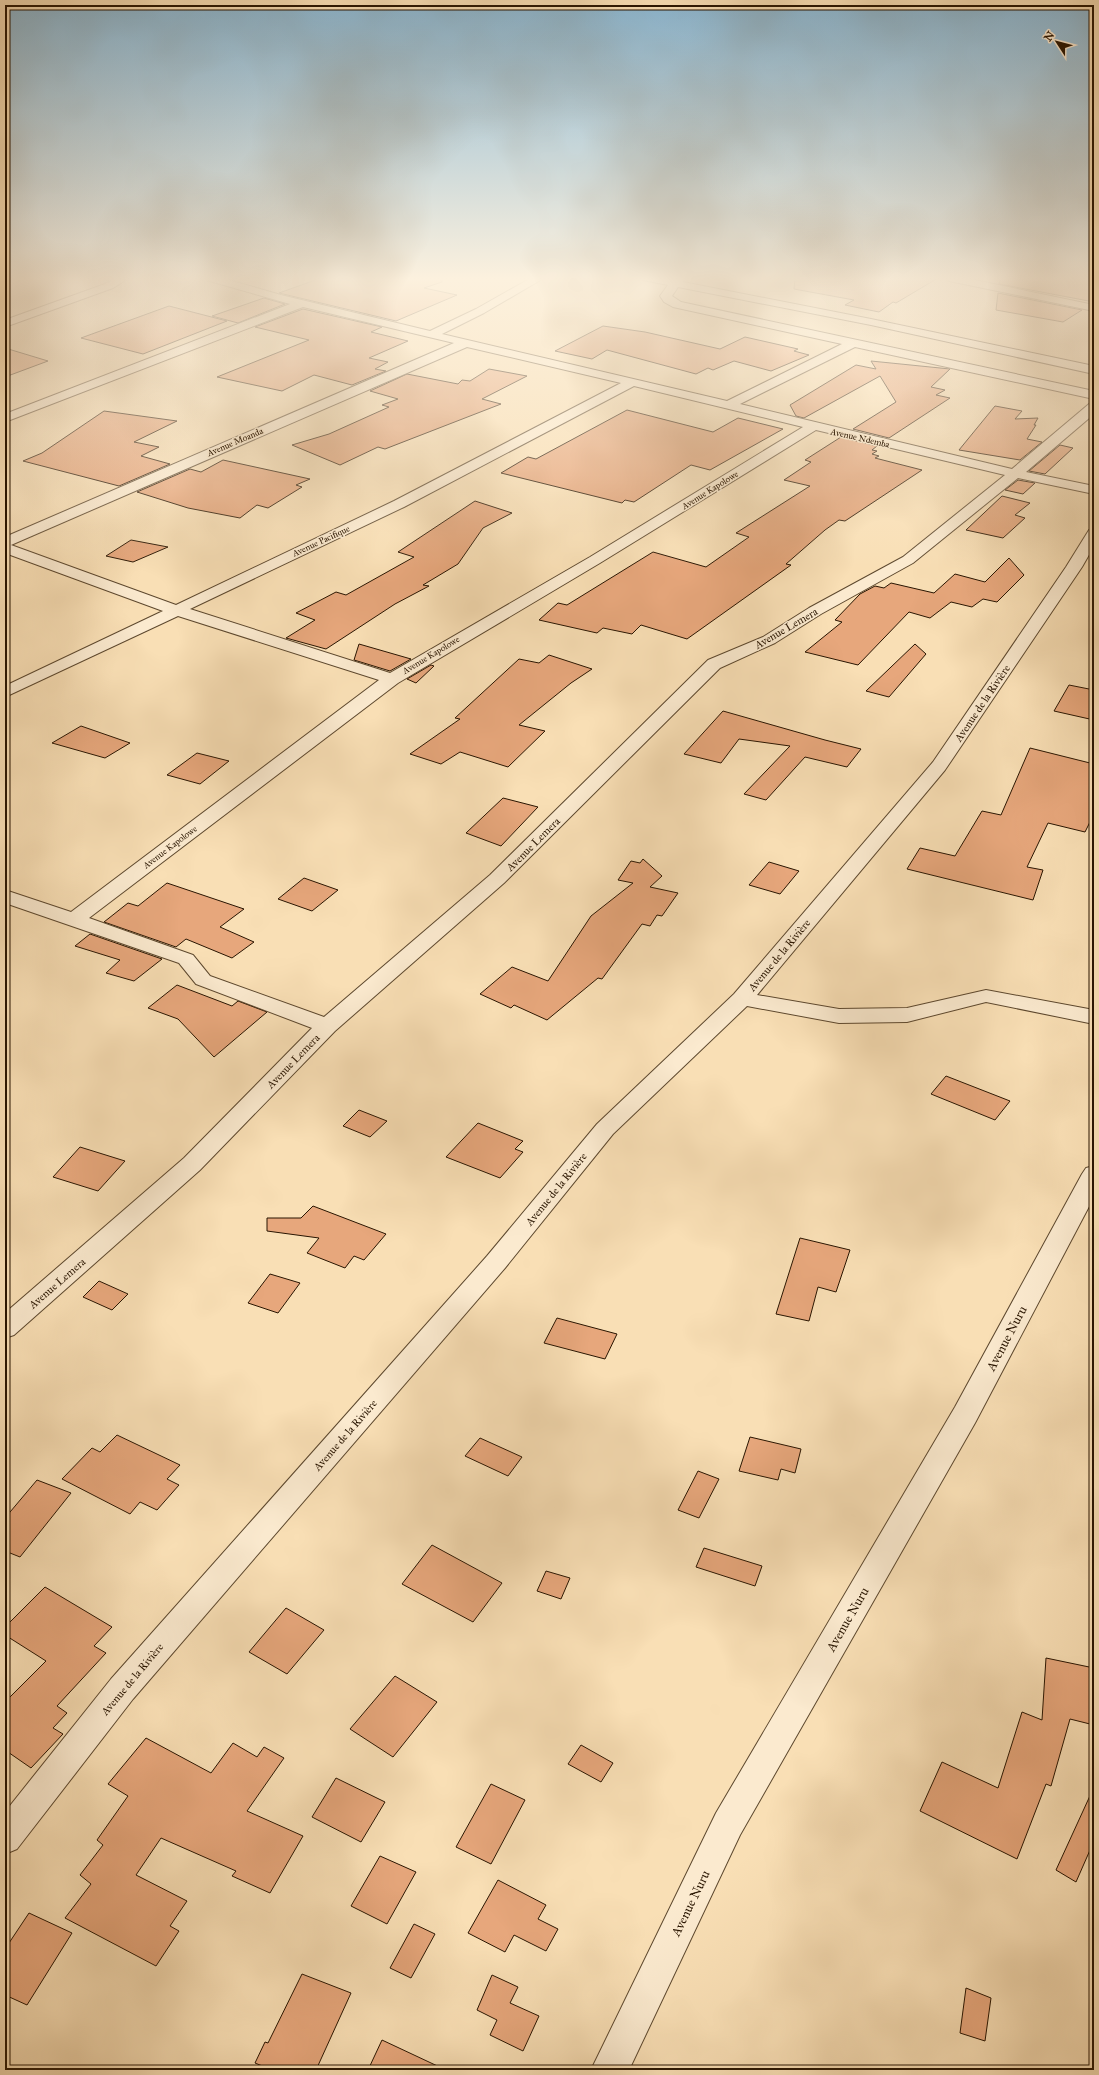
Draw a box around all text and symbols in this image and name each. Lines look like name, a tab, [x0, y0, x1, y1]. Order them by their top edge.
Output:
north arrow	[1037, 22, 1077, 62]
text: N	[1041, 28, 1058, 44]
street label: Avenue Moanda	[204, 425, 265, 459]
street label: Avenue Ndemba	[828, 425, 891, 450]
street label: Avenue Kapolowe	[679, 468, 740, 512]
street label: Avenue Pacifique	[289, 522, 352, 560]
street label: Avenue Lemera	[752, 605, 820, 652]
street label: Avenue Kapolowe	[399, 633, 462, 676]
street label: Avenue de la Rivière	[951, 662, 1013, 745]
street label: Avenue Lemera	[503, 815, 563, 875]
street label: Avenue Kapolowe	[140, 823, 199, 871]
street label: Avenue de la Rivière	[745, 916, 814, 995]
street label: Avenue Lemera	[263, 1031, 323, 1092]
street label: Avenue de la Rivière	[522, 1150, 590, 1229]
street label: Avenue Lemera	[26, 1255, 89, 1312]
street label: Avenue Nuru	[983, 1303, 1031, 1375]
street label: Avenue de la Rivière	[310, 1397, 380, 1474]
street label: Avenue Nuru	[823, 1585, 873, 1655]
street label: Avenue de la Rivière	[98, 1640, 167, 1719]
street label: Avenue Nuru	[668, 1868, 714, 1940]

